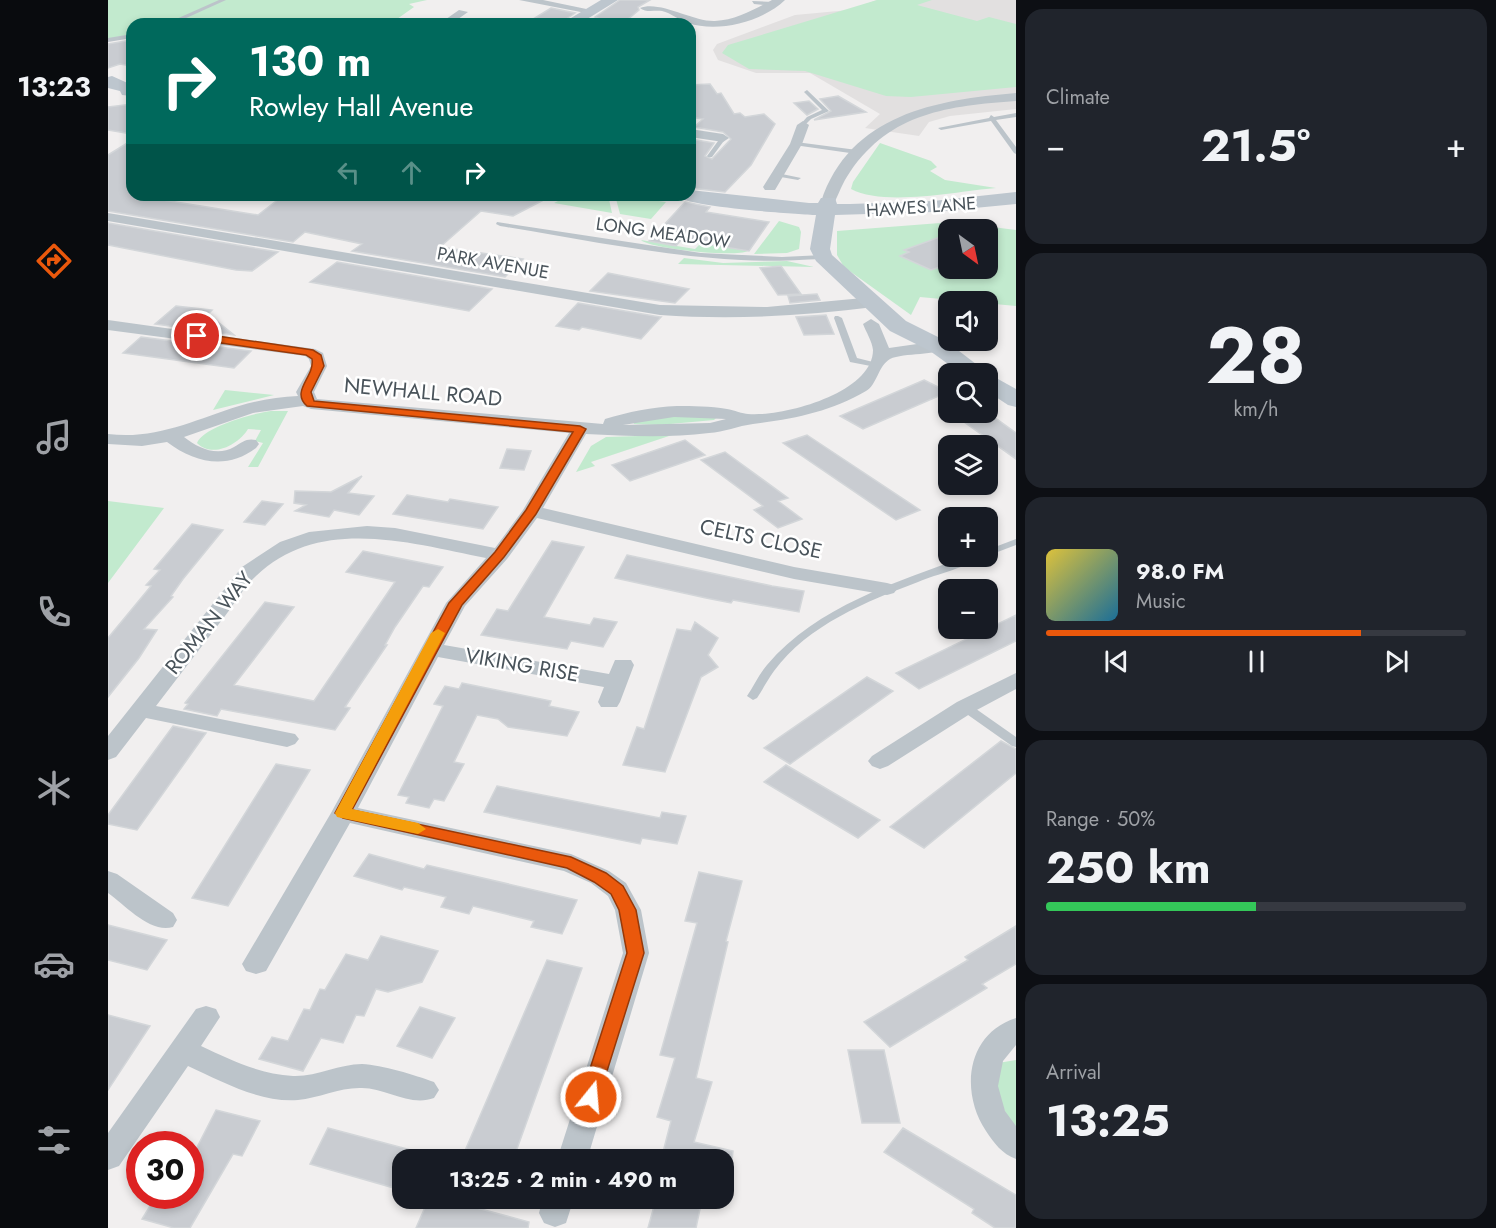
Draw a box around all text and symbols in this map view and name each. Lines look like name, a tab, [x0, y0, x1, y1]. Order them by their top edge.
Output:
text: 130 m	[249, 31, 371, 92]
icon: right	[150, 42, 228, 120]
text: 13:23	[17, 67, 91, 106]
text: Climate	[1046, 83, 1110, 112]
text: Rowley Hall Avenue	[249, 87, 473, 126]
text: 21.5°	[1201, 113, 1310, 178]
text: −	[1046, 122, 1065, 169]
text: +	[1446, 122, 1466, 169]
icon: left	[332, 156, 365, 189]
icon: ahead	[395, 156, 428, 189]
icon: right	[458, 156, 491, 189]
street label: HAWES LANE	[865, 190, 977, 224]
street label: LONG MEADOW	[594, 211, 732, 255]
north arrow	[938, 219, 998, 279]
map controls	[938, 219, 998, 639]
icon: directions	[33, 240, 75, 282]
street label: PARK AVENUE	[435, 240, 551, 286]
button: sound	[938, 291, 998, 351]
text: 28	[1206, 300, 1306, 412]
pin	[171, 310, 222, 361]
icon: arrive	[180, 319, 213, 352]
button: search	[938, 363, 998, 423]
street label: NEWHALL ROAD	[343, 370, 503, 414]
text: km/h	[1233, 395, 1279, 424]
icon: music	[33, 416, 75, 458]
button: layers	[938, 435, 998, 495]
button: +	[938, 507, 998, 567]
street label: CELTS CLOSE	[697, 511, 825, 567]
text: 98.0 FM	[1136, 555, 1224, 587]
street label: ROMAN WAY	[158, 565, 260, 681]
button: −	[938, 579, 998, 639]
text: Music	[1136, 587, 1186, 616]
icon: phone	[33, 591, 75, 633]
street label: VIKING RISE	[463, 640, 581, 690]
icon: previous	[1100, 645, 1133, 678]
icon: pause	[1240, 645, 1273, 678]
icon: next	[1380, 645, 1413, 678]
icon: climate	[33, 767, 75, 809]
text: Range · 50%	[1046, 805, 1155, 834]
text: 250 km	[1046, 835, 1211, 900]
icon: car	[33, 943, 75, 985]
text: Arrival	[1046, 1058, 1101, 1087]
position arrow	[559, 1065, 623, 1129]
text: 13:25	[1046, 1088, 1170, 1153]
icon: filters	[33, 1119, 75, 1161]
speed limit sign: 30	[126, 1131, 204, 1209]
text: 13:25 · 2 min · 490 m	[449, 1163, 677, 1195]

